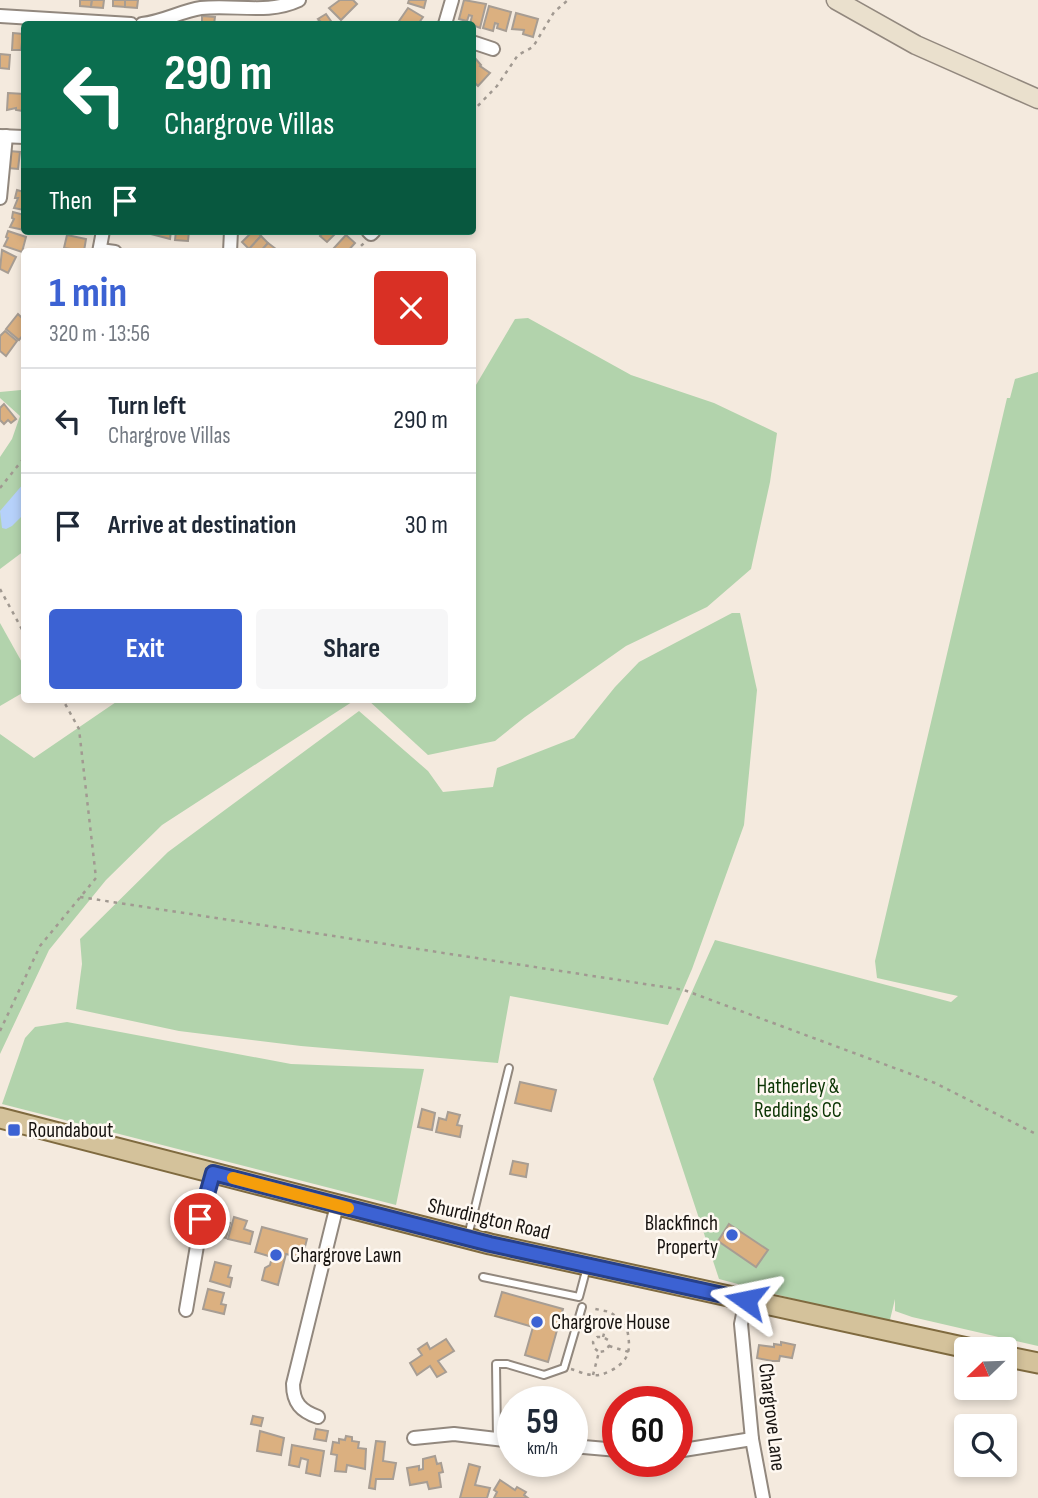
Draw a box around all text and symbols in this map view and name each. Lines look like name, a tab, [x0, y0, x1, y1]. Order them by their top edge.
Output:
text: 290 m	[164, 45, 272, 104]
icon: left	[49, 49, 140, 140]
text: Chargrove Villas	[164, 105, 334, 144]
icon: arrive	[106, 182, 144, 220]
text: Then	[49, 186, 92, 217]
text: 1 min	[49, 268, 127, 319]
button: close	[374, 271, 448, 345]
text: 320 m · 13:56	[49, 320, 150, 348]
text: Turn left	[108, 391, 186, 422]
icon: left	[49, 402, 87, 440]
text: 290 m	[393, 405, 448, 436]
text: Chargrove Villas	[108, 422, 231, 450]
icon: arrive	[49, 507, 87, 545]
text: Arrive at destination	[108, 510, 296, 541]
text: 30 m	[405, 510, 448, 541]
button: Exit	[49, 609, 242, 689]
button: Share	[256, 609, 448, 689]
park label: Hatherley & Reddings CC	[754, 1074, 842, 1123]
place label: Roundabout	[28, 1118, 113, 1143]
marker: Roundabout	[6, 1122, 22, 1138]
pin	[170, 1189, 230, 1249]
street label: Shurdington Road	[425, 1193, 553, 1245]
icon: arrive	[181, 1200, 219, 1238]
place label: Blackfinch Property	[645, 1211, 718, 1260]
marker: Blackfinch Property	[724, 1227, 740, 1243]
place label: Chargrove Lawn	[290, 1243, 402, 1268]
marker: Chargrove Lawn	[268, 1247, 284, 1263]
position arrow	[709, 1263, 783, 1337]
place label: Chargrove House	[551, 1310, 670, 1335]
marker: Chargrove House	[529, 1314, 545, 1330]
north arrow	[954, 1337, 1017, 1400]
map controls	[954, 1337, 1017, 1477]
street label: Chargrove Lane	[753, 1362, 791, 1472]
speed limit sign: 60	[602, 1386, 693, 1477]
text: 59	[527, 1401, 558, 1444]
button: search	[954, 1414, 1017, 1477]
text: km/h	[527, 1438, 558, 1459]

